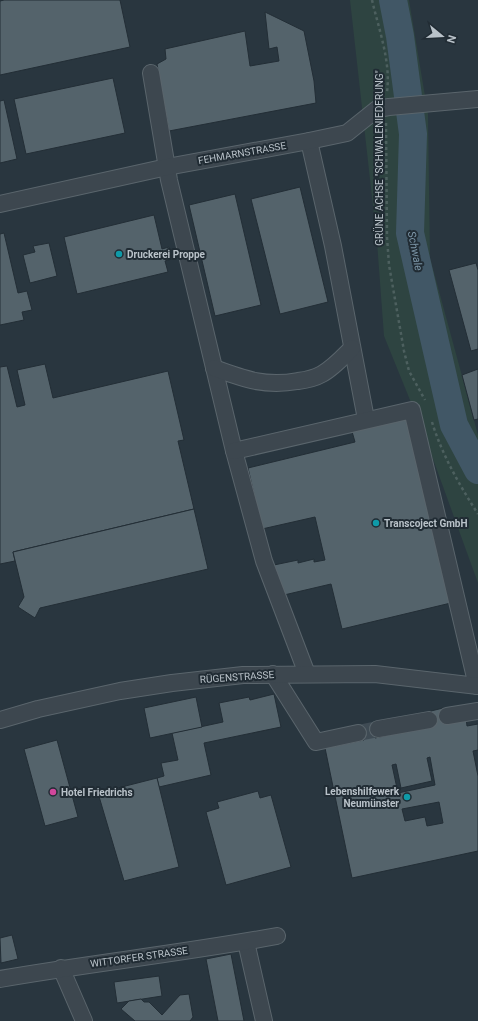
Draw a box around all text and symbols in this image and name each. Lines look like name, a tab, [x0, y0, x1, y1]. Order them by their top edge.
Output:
north arrow	[422, 16, 462, 56]
text: N	[444, 33, 458, 45]
street label: GRÜNE ACHSE "SCHWALENIEDERUNG"	[373, 70, 385, 246]
street label: FEHMARNSTRASSE	[197, 140, 287, 166]
water label: Schwale	[405, 230, 425, 272]
marker: Druckerei Proppe	[114, 249, 124, 259]
place label: Druckerei Proppe	[127, 249, 206, 260]
marker: Transcoject GmbH	[371, 518, 381, 528]
place label: Transcoject GmbH	[384, 518, 468, 529]
street label: RÜGENSTRASSE	[199, 668, 275, 685]
place label: Lebenshilfewerk Neumünster	[325, 786, 400, 809]
marker: Hotel Friedrichs	[48, 787, 58, 797]
place label: Hotel Friedrichs	[61, 787, 133, 798]
marker: Lebenshilfewerk Neumünster	[402, 792, 412, 802]
street label: WITTORFER STRASSE	[90, 945, 189, 969]

